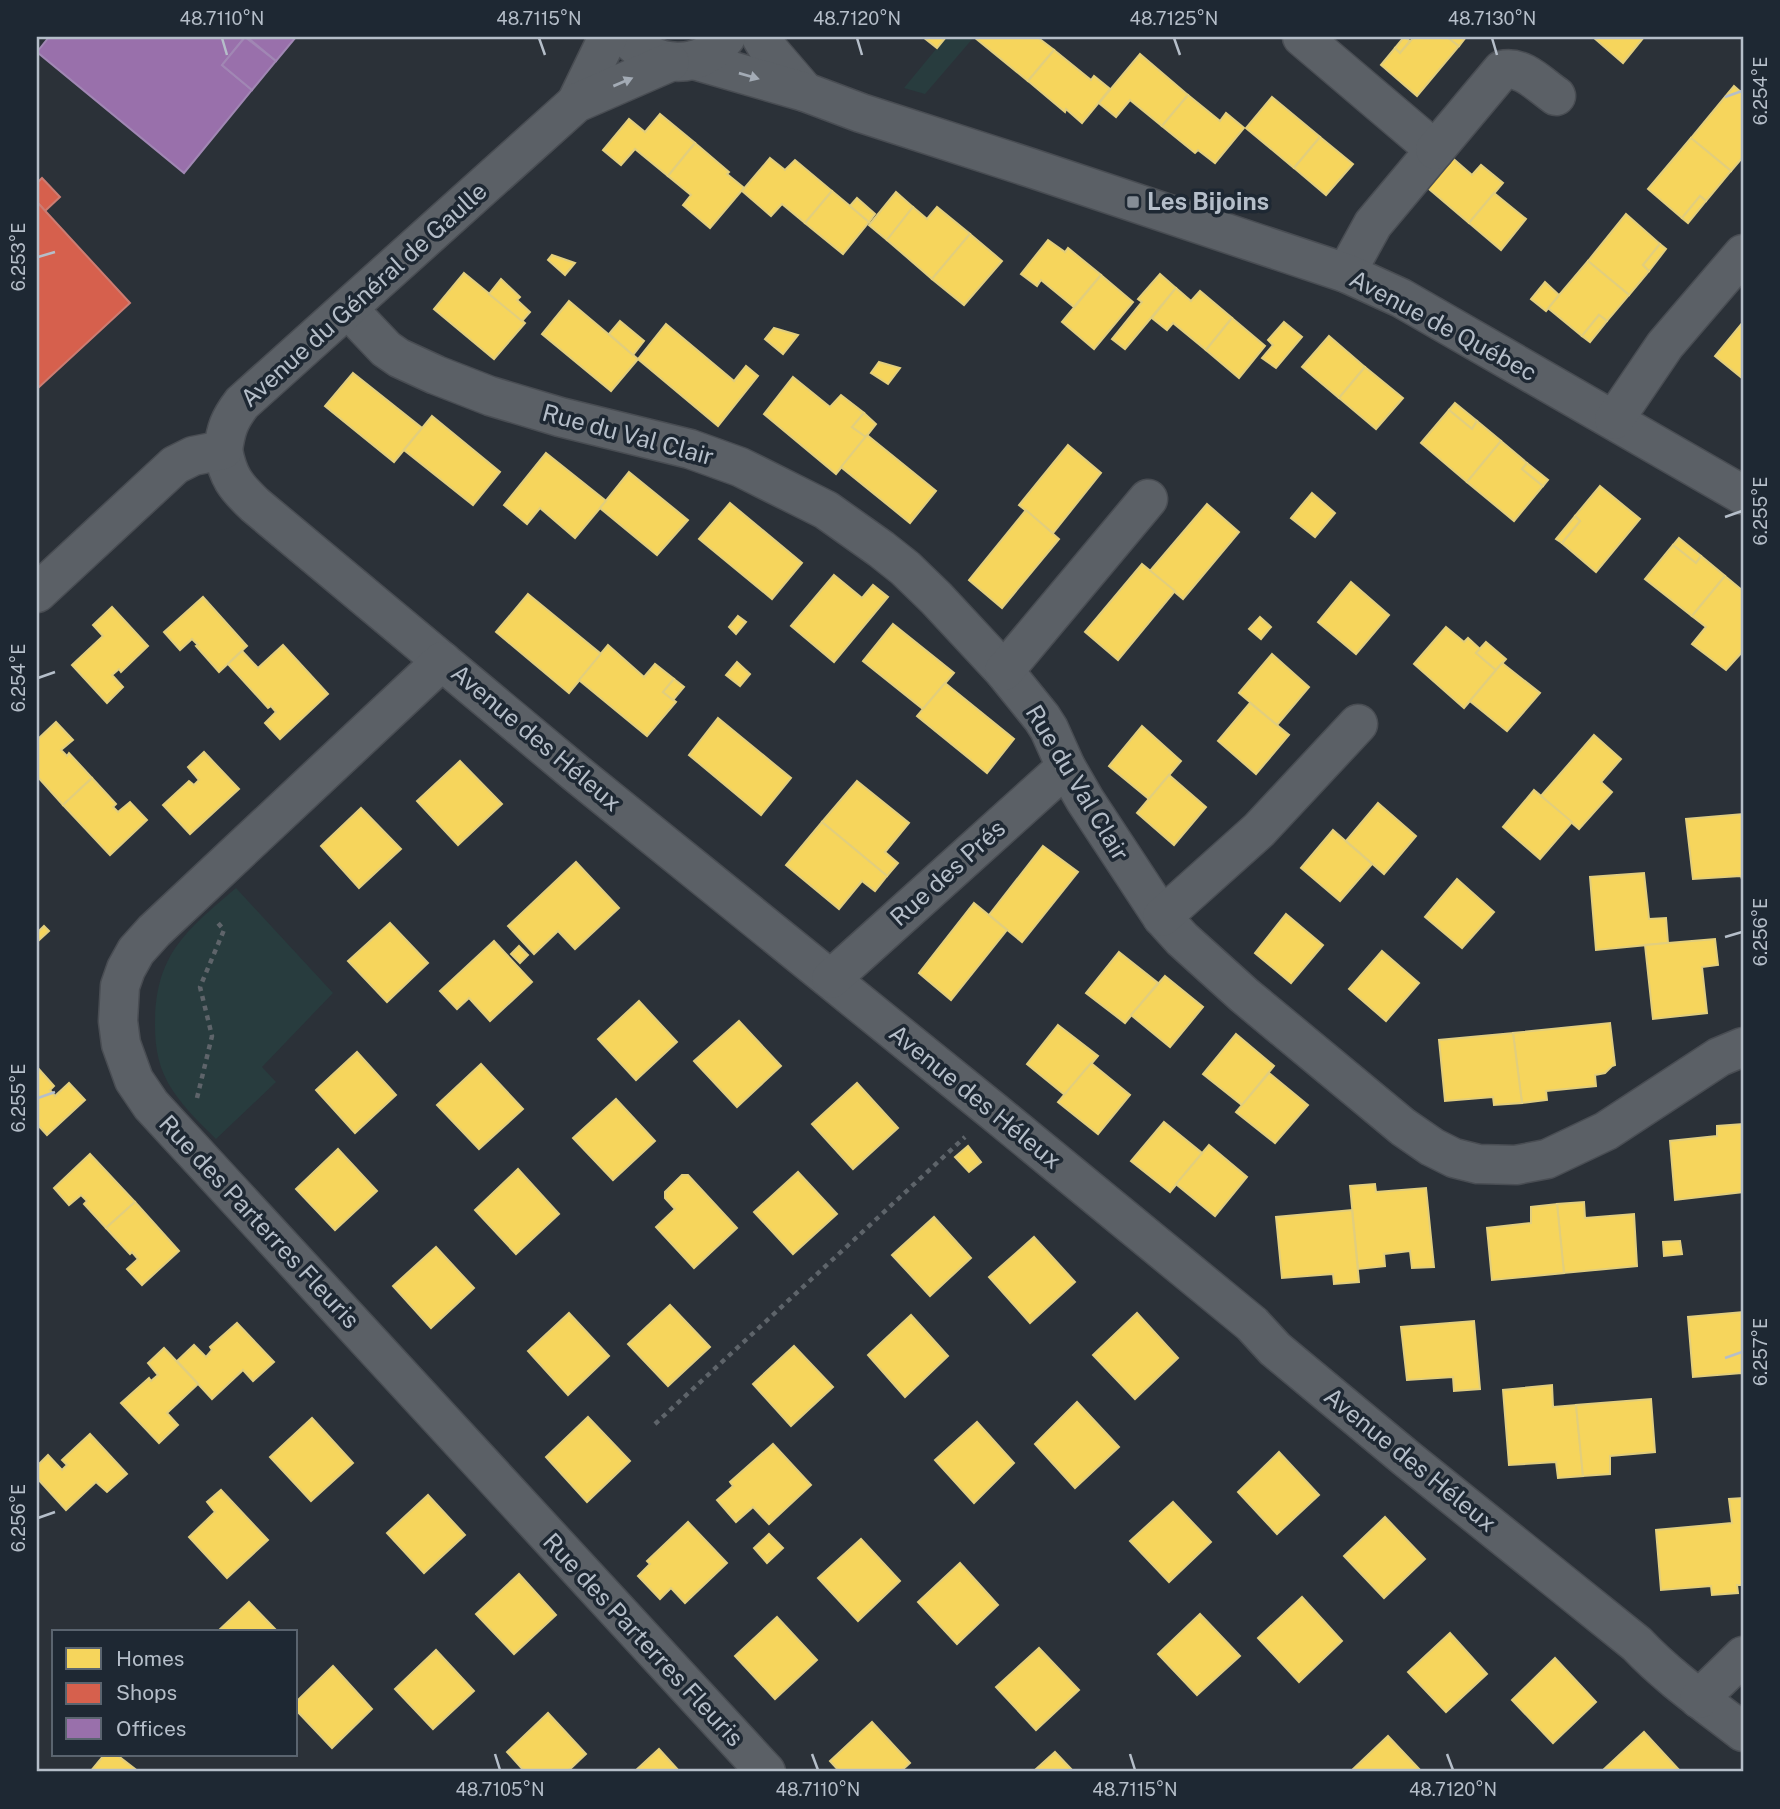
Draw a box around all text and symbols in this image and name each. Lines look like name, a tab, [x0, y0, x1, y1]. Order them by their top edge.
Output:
text: 48.7110°N	[180, 8, 264, 29]
text: 48.7115°N	[496, 8, 582, 29]
text: 48.7120°N	[813, 8, 901, 29]
text: 48.7125°N	[1130, 8, 1218, 29]
text: 48.7130°N	[1448, 8, 1536, 29]
text: 6.254°E	[1750, 57, 1771, 125]
one-way arrow	[739, 72, 760, 82]
one-way arrow	[613, 77, 634, 88]
street label: Avenue du Général de Gaulle	[235, 176, 492, 412]
place label: Les Bijoins	[1147, 187, 1269, 215]
marker: Les Bijoins	[1125, 194, 1141, 210]
text: 6.253°E	[8, 223, 29, 291]
street label: Avenue de Québec	[1345, 264, 1542, 386]
street label: Rue du Val Clair	[539, 398, 717, 470]
text: 6.255°E	[1750, 477, 1771, 545]
text: 6.254°E	[8, 644, 29, 712]
street label: Avenue des Héleux	[446, 658, 627, 816]
street label: Rue du Val Clair	[1020, 700, 1135, 865]
street label: Rue des Prés	[884, 813, 1010, 931]
text: 6.256°E	[1750, 898, 1771, 966]
street label: Avenue des Héleux	[884, 1018, 1067, 1174]
text: 6.255°E	[8, 1064, 29, 1132]
street label: Rue des Parterres Fleuris	[154, 1109, 366, 1333]
text: 6.257°E	[1750, 1318, 1771, 1386]
street label: Avenue des Héleux	[1319, 1381, 1502, 1537]
text: 6.256°E	[8, 1484, 29, 1552]
street label: Rue des Parterres Fleuris	[538, 1527, 750, 1751]
legend	[52, 1630, 298, 1756]
text: Homes	[116, 1646, 184, 1671]
text: Shops	[116, 1680, 177, 1705]
text: Offices	[116, 1716, 186, 1741]
text: 48.7105°N	[455, 1779, 545, 1800]
text: 48.7110°N	[776, 1779, 860, 1800]
text: 48.7115°N	[1092, 1779, 1178, 1800]
text: 48.7120°N	[1409, 1779, 1497, 1800]

